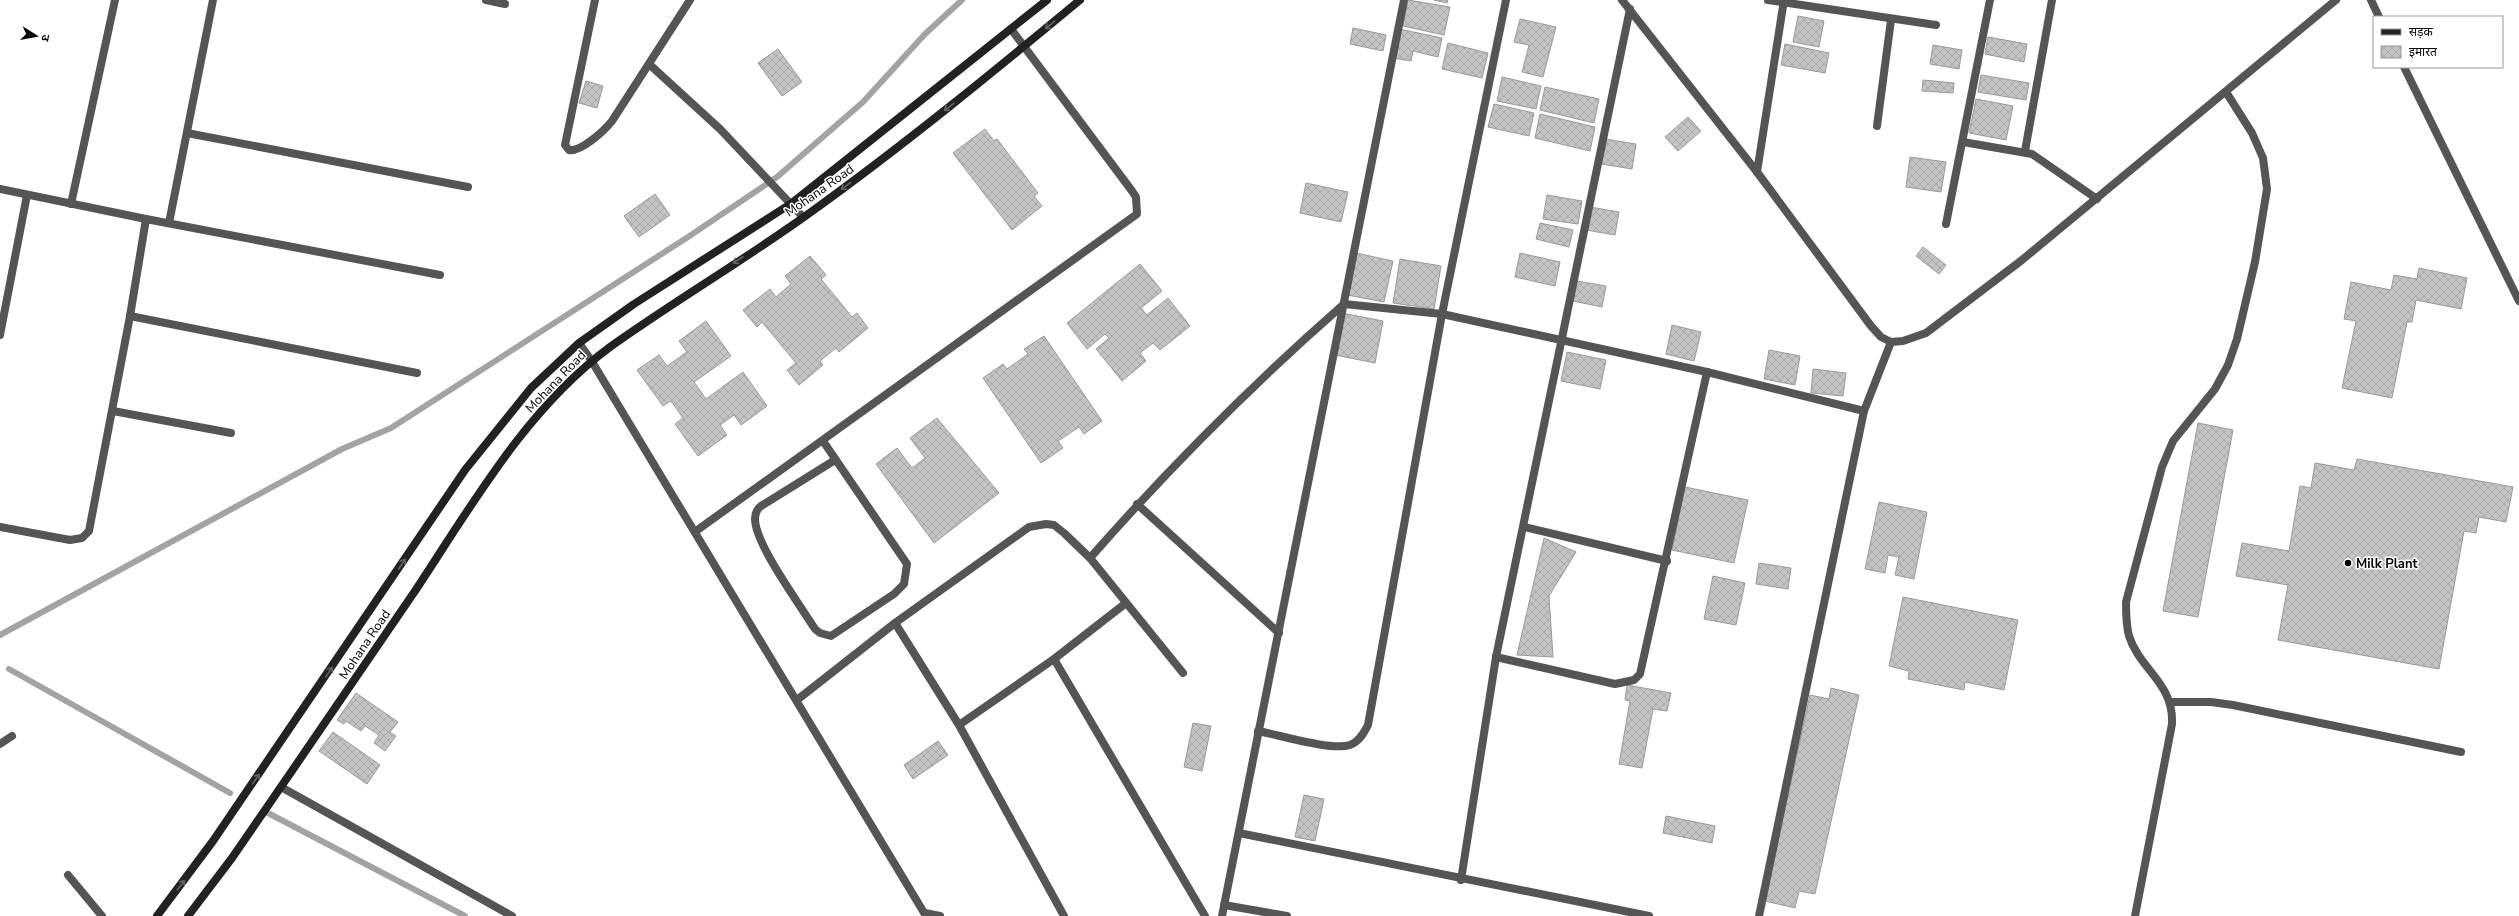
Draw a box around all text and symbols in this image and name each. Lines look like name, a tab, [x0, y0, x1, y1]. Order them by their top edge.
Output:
north arrow	[16, 16, 56, 56]
legend	[2373, 16, 2503, 68]
one-way arrow	[1044, 20, 1055, 29]
text: सड़क	[2409, 24, 2434, 40]
text: उ	[37, 33, 53, 43]
text: इमारत	[2409, 44, 2438, 60]
one-way arrow	[943, 103, 954, 111]
street label: Mohana Road	[781, 160, 858, 221]
one-way arrow	[841, 182, 852, 190]
one-way arrow	[733, 255, 744, 264]
street label: Mohana Road	[521, 346, 590, 417]
place label: Milk Plant	[2356, 555, 2419, 573]
one-way arrow	[398, 558, 406, 570]
marker: Milk Plant	[2343, 558, 2353, 568]
street label: Mohana Road	[335, 606, 395, 683]
one-way arrow	[325, 667, 333, 678]
one-way arrow	[252, 774, 260, 785]
one-way arrow	[177, 880, 185, 891]

